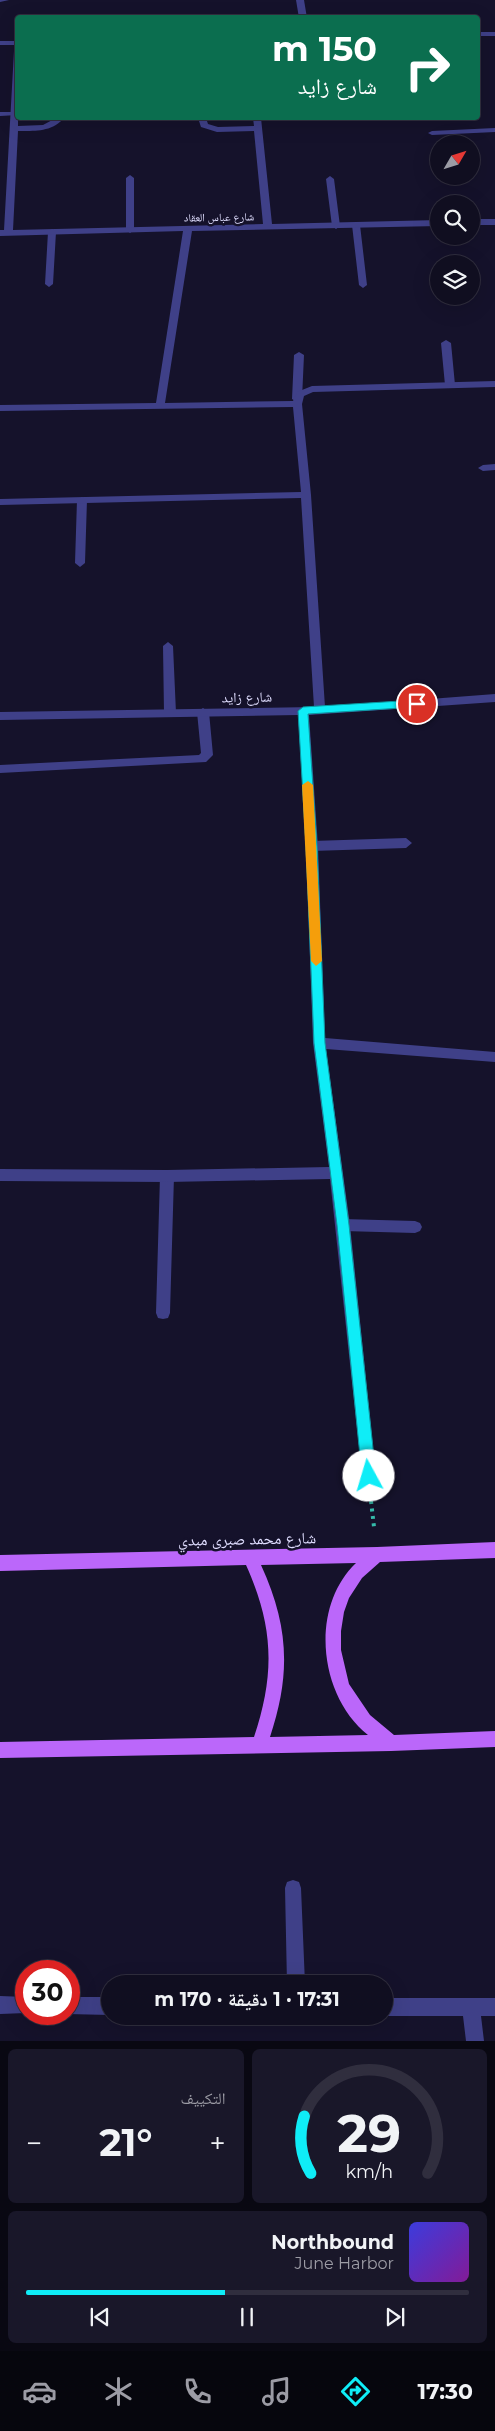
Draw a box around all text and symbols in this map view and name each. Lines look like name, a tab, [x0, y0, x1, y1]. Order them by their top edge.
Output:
text: 150 m	[272, 27, 377, 70]
icon: right	[395, 35, 460, 100]
text: شارع زايد	[298, 73, 377, 100]
north arrow	[430, 135, 480, 185]
map controls	[430, 135, 480, 305]
button: search	[430, 195, 480, 245]
street label: شارع عباس العقاد	[184, 209, 254, 225]
button: layers	[430, 255, 480, 305]
pin	[396, 683, 438, 725]
street label: شارع زايد	[222, 688, 272, 707]
icon: arrive	[403, 690, 431, 718]
position arrow	[342, 1449, 394, 1501]
street label: شارع محمد صبرى مبدي	[178, 1528, 316, 1553]
speed limit sign: 30	[15, 1960, 80, 2025]
text: 17:31 · 1 دقيقة · 170 m	[154, 1988, 340, 2011]
text: التكييف	[181, 2089, 226, 2108]
text: 29	[337, 2102, 401, 2165]
text: 21°	[99, 2119, 152, 2166]
text: −	[26, 2126, 42, 2160]
text: +	[209, 2126, 225, 2160]
text: km/h	[345, 2161, 393, 2182]
text: Northbound	[271, 2231, 394, 2254]
text: June Harbor	[295, 2254, 394, 2273]
icon: previous	[86, 2303, 114, 2331]
icon: pause	[233, 2303, 261, 2331]
icon: next	[381, 2303, 409, 2331]
icon: car	[22, 2374, 57, 2409]
icon: climate	[101, 2374, 136, 2409]
icon: phone	[180, 2374, 215, 2409]
icon: music	[259, 2374, 294, 2409]
icon: directions	[338, 2374, 373, 2409]
text: 17:30	[417, 2378, 473, 2405]

